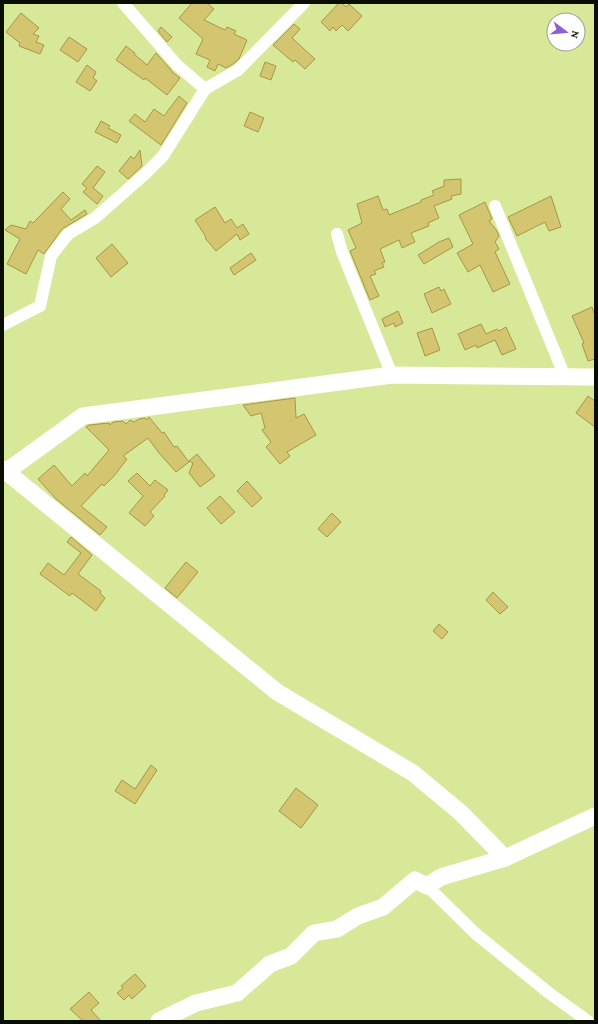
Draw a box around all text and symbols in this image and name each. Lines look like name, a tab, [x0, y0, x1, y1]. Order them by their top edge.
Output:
north arrow	[546, 12, 586, 52]
text: N	[569, 29, 582, 40]

